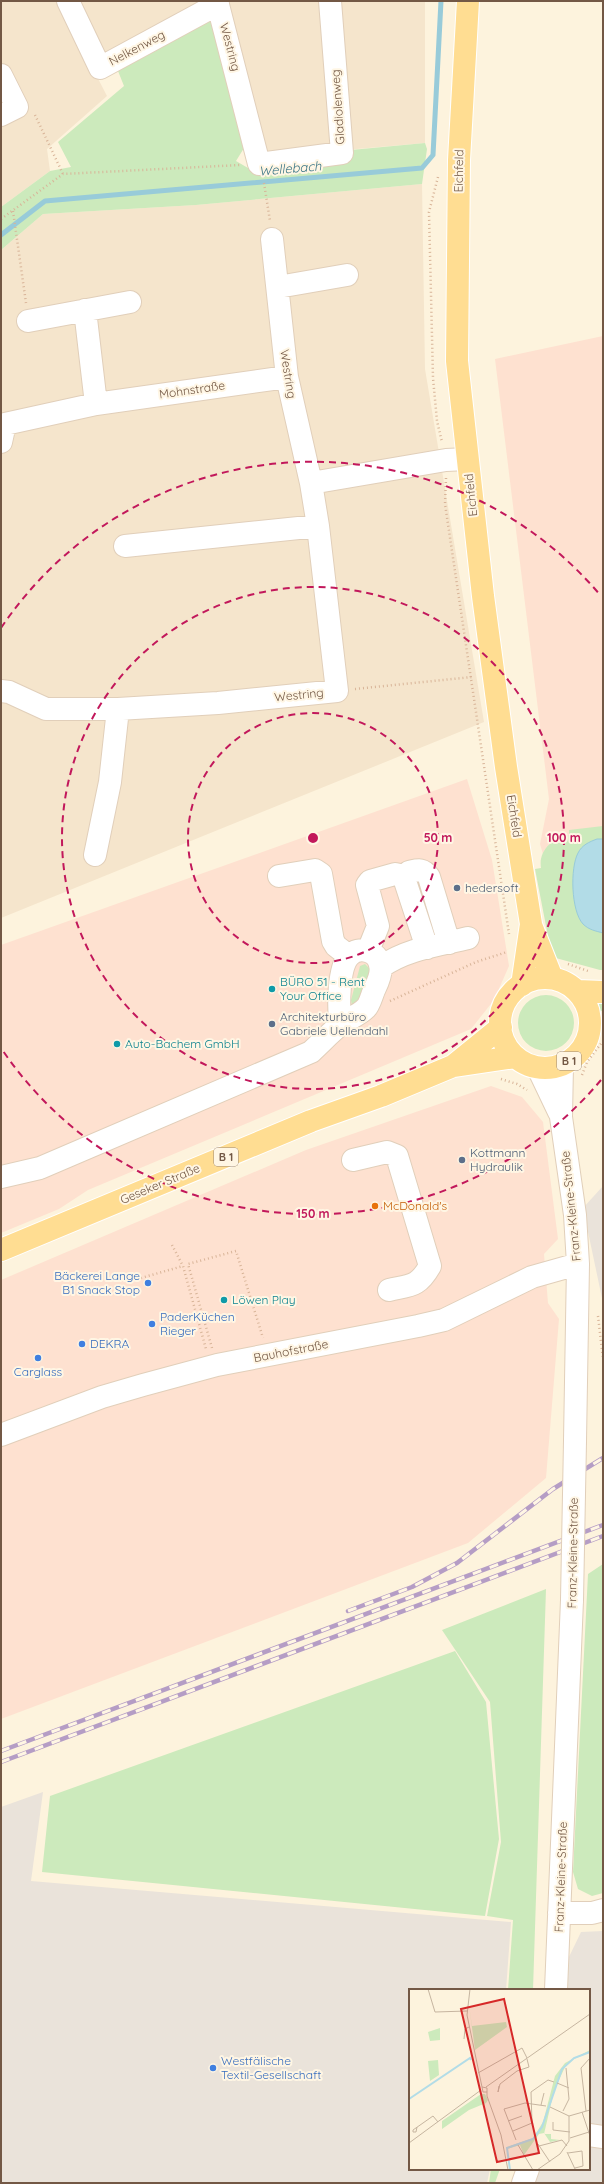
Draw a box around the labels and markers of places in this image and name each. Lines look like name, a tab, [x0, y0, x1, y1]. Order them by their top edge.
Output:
centre of rings	[306, 831, 320, 845]
place label: hedersoft	[465, 880, 519, 895]
marker: hedersoft	[452, 883, 462, 893]
place label: BÜRO 51 - Rent Your Office	[280, 974, 365, 1003]
marker: BÜRO 51 - Rent Your Office	[267, 984, 277, 994]
place label: Architekturbüro Gabriele Uellendahl	[280, 1009, 388, 1038]
marker: Architekturbüro Gabriele Uellendahl	[267, 1019, 277, 1029]
place label: Auto-Bachem GmbH	[125, 1036, 240, 1051]
marker: Auto-Bachem GmbH	[112, 1039, 122, 1049]
place label: Kottmann Hydraulik	[470, 1145, 525, 1174]
marker: Kottmann Hydraulik	[457, 1155, 467, 1165]
place label: McDonald's	[383, 1198, 448, 1213]
marker: McDonald's	[370, 1201, 380, 1211]
place label: Bäckerei Lange B1 Snack Stop	[54, 1268, 140, 1297]
marker: Bäckerei Lange B1 Snack Stop	[143, 1278, 153, 1288]
place label: Löwen Play	[232, 1292, 296, 1307]
marker: Löwen Play	[219, 1295, 229, 1305]
place label: PaderKüchen Rieger	[160, 1309, 235, 1338]
marker: PaderKüchen Rieger	[147, 1319, 157, 1329]
place label: DEKRA	[90, 1336, 130, 1351]
marker: DEKRA	[77, 1339, 87, 1349]
marker: Carglass	[33, 1353, 43, 1363]
place label: Carglass	[14, 1364, 63, 1379]
place label: Westfälische Textil-Gesellschaft	[221, 2053, 321, 2082]
marker: Westfälische Textil-Gesellschaft	[208, 2063, 218, 2073]

